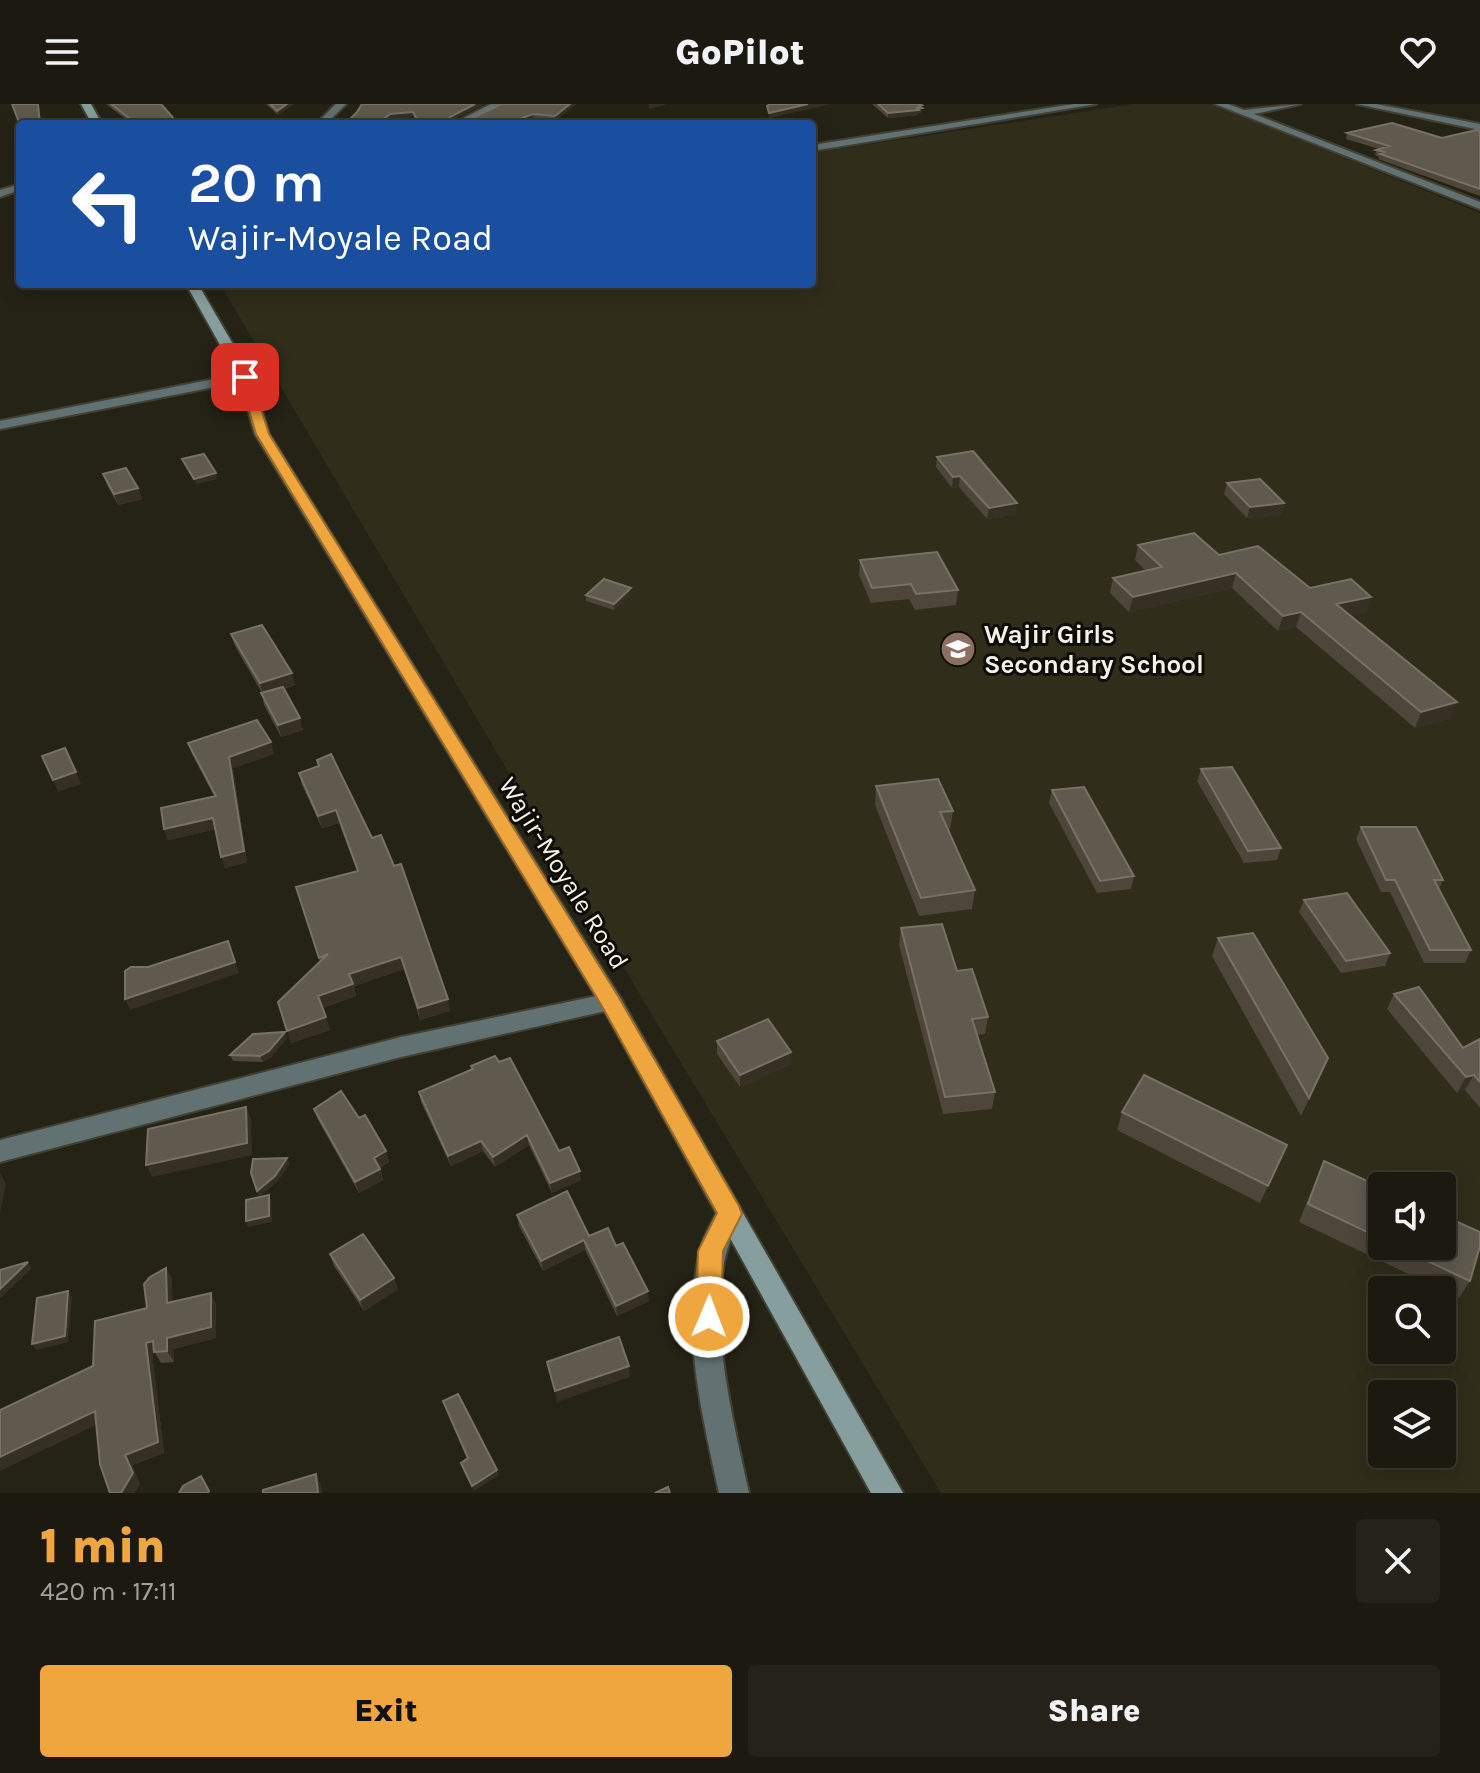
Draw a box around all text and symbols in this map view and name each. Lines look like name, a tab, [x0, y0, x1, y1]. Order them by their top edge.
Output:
icon: menu	[40, 30, 84, 74]
icon: heart	[1396, 30, 1440, 74]
text: GoPilot	[675, 31, 805, 73]
text: 20 m	[188, 150, 325, 215]
icon: left	[56, 152, 160, 256]
text: Wajir-Moyale Road	[188, 217, 493, 259]
pin	[211, 343, 279, 411]
icon: arrive	[223, 355, 267, 399]
place label: Wajir Girls Secondary School	[984, 619, 1204, 680]
school or university icon: Wajir Girls Secondary School	[939, 630, 977, 668]
street label: Wajir-Moyale Road	[492, 772, 635, 975]
map controls	[1368, 1172, 1456, 1468]
button: sound	[1368, 1172, 1456, 1260]
position arrow	[667, 1275, 751, 1359]
button: search	[1368, 1276, 1456, 1364]
button: layers	[1368, 1380, 1456, 1468]
text: 1 min	[40, 1518, 166, 1574]
button: close	[1356, 1519, 1440, 1603]
text: 420 m · 17:11	[40, 1576, 177, 1607]
button: Exit	[40, 1665, 732, 1757]
button: Share	[748, 1665, 1440, 1757]

